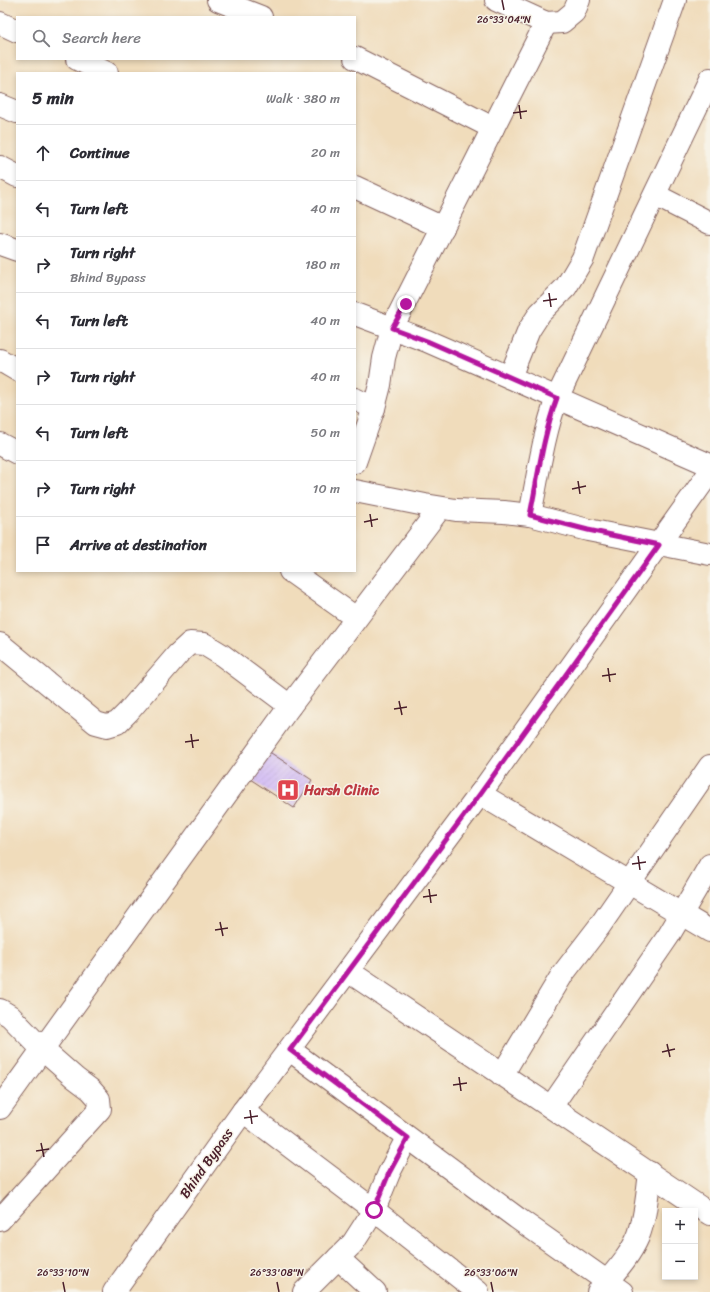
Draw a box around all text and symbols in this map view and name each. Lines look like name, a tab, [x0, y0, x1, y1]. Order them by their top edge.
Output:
text: 26°33'04"N	[477, 11, 531, 29]
search box	[16, 16, 356, 60]
text: Search here	[62, 25, 141, 51]
icon: search	[30, 27, 52, 49]
text: 5 min	[32, 83, 74, 113]
text: Walk · 380 m	[266, 87, 340, 110]
text: Continue	[70, 140, 130, 166]
text: 20 m	[311, 141, 340, 164]
icon: ahead	[32, 142, 54, 164]
text: Turn left	[70, 196, 128, 222]
text: 40 m	[310, 197, 340, 220]
icon: left	[32, 198, 54, 220]
text: Turn right	[70, 240, 135, 266]
text: 180 m	[305, 253, 340, 276]
icon: right	[32, 254, 54, 276]
text: Bhind Bypass	[70, 266, 146, 289]
route end	[397, 295, 415, 313]
text: Turn left	[70, 308, 128, 334]
text: 40 m	[310, 309, 340, 332]
icon: left	[32, 310, 54, 332]
text: Turn right	[70, 364, 135, 390]
text: 40 m	[310, 365, 340, 388]
icon: right	[32, 366, 54, 388]
text: Turn left	[70, 420, 128, 446]
text: 50 m	[310, 421, 340, 444]
icon: left	[32, 422, 54, 444]
text: Turn right	[70, 476, 135, 502]
text: 10 m	[313, 477, 340, 500]
icon: right	[32, 478, 54, 500]
text: Arrive at destination	[70, 532, 207, 558]
icon: arrive	[32, 534, 54, 556]
hospital icon: Harsh Clinic	[275, 777, 301, 803]
place label: Harsh Clinic	[303, 778, 380, 803]
street label: Bhind Bypass	[173, 1122, 240, 1204]
route start	[365, 1201, 383, 1219]
map controls	[662, 1208, 698, 1280]
button: +	[662, 1208, 698, 1244]
button: −	[662, 1244, 698, 1280]
text: 26°33'10"N	[37, 1264, 89, 1282]
text: 26°33'08"N	[250, 1264, 304, 1282]
text: 26°33'06"N	[464, 1264, 518, 1282]

